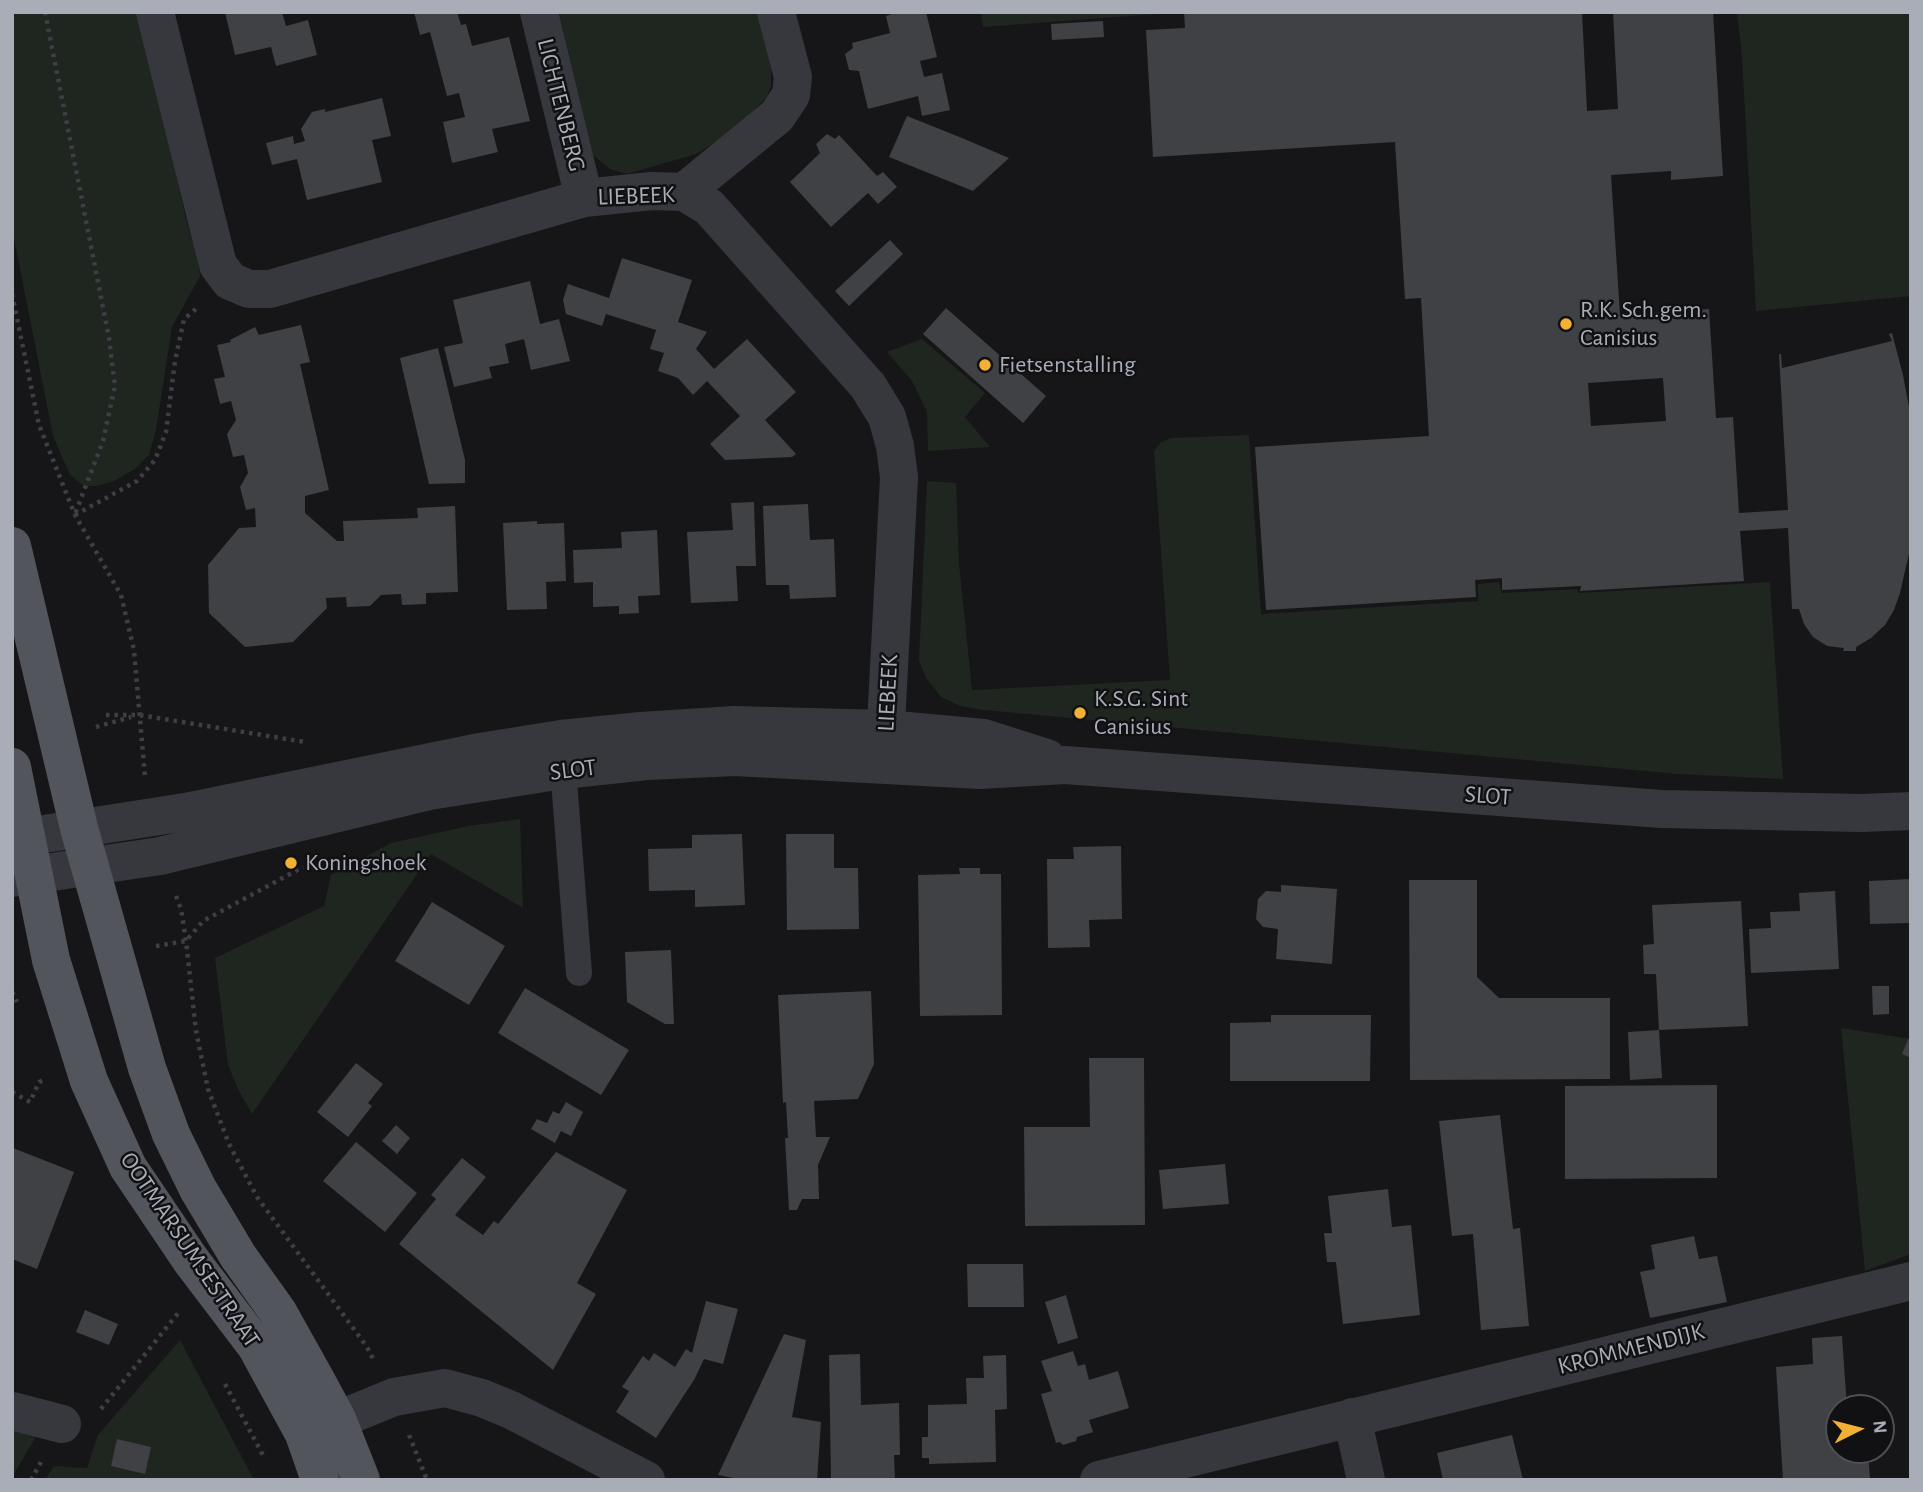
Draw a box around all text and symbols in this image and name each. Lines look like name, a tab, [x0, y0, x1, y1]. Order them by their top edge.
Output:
street label: LICHTENBERG	[531, 35, 591, 175]
street label: LIEBEEK	[597, 180, 675, 212]
place label: R.K. Sch.gem. Canisius	[1580, 296, 1707, 352]
marker: R.K. Sch.gem. Canisius	[1558, 316, 1574, 332]
place label: Fietsenstalling	[999, 351, 1136, 379]
marker: Fietsenstalling	[977, 357, 993, 373]
street label: LIEBEEK	[872, 654, 904, 732]
place label: K.S.G. Sint Canisius	[1094, 685, 1188, 741]
marker: K.S.G. Sint Canisius	[1072, 705, 1088, 721]
street label: SLOT	[548, 753, 598, 787]
street label: SLOT	[1464, 780, 1512, 812]
place label: Koningshoek	[305, 849, 427, 877]
marker: Koningshoek	[283, 855, 299, 871]
street label: OOTMARSUMSESTRAAT	[114, 1147, 266, 1353]
street label: KROMMENDIJK	[1555, 1317, 1707, 1381]
north arrow	[1825, 1394, 1895, 1464]
text: N	[1869, 1419, 1890, 1435]

